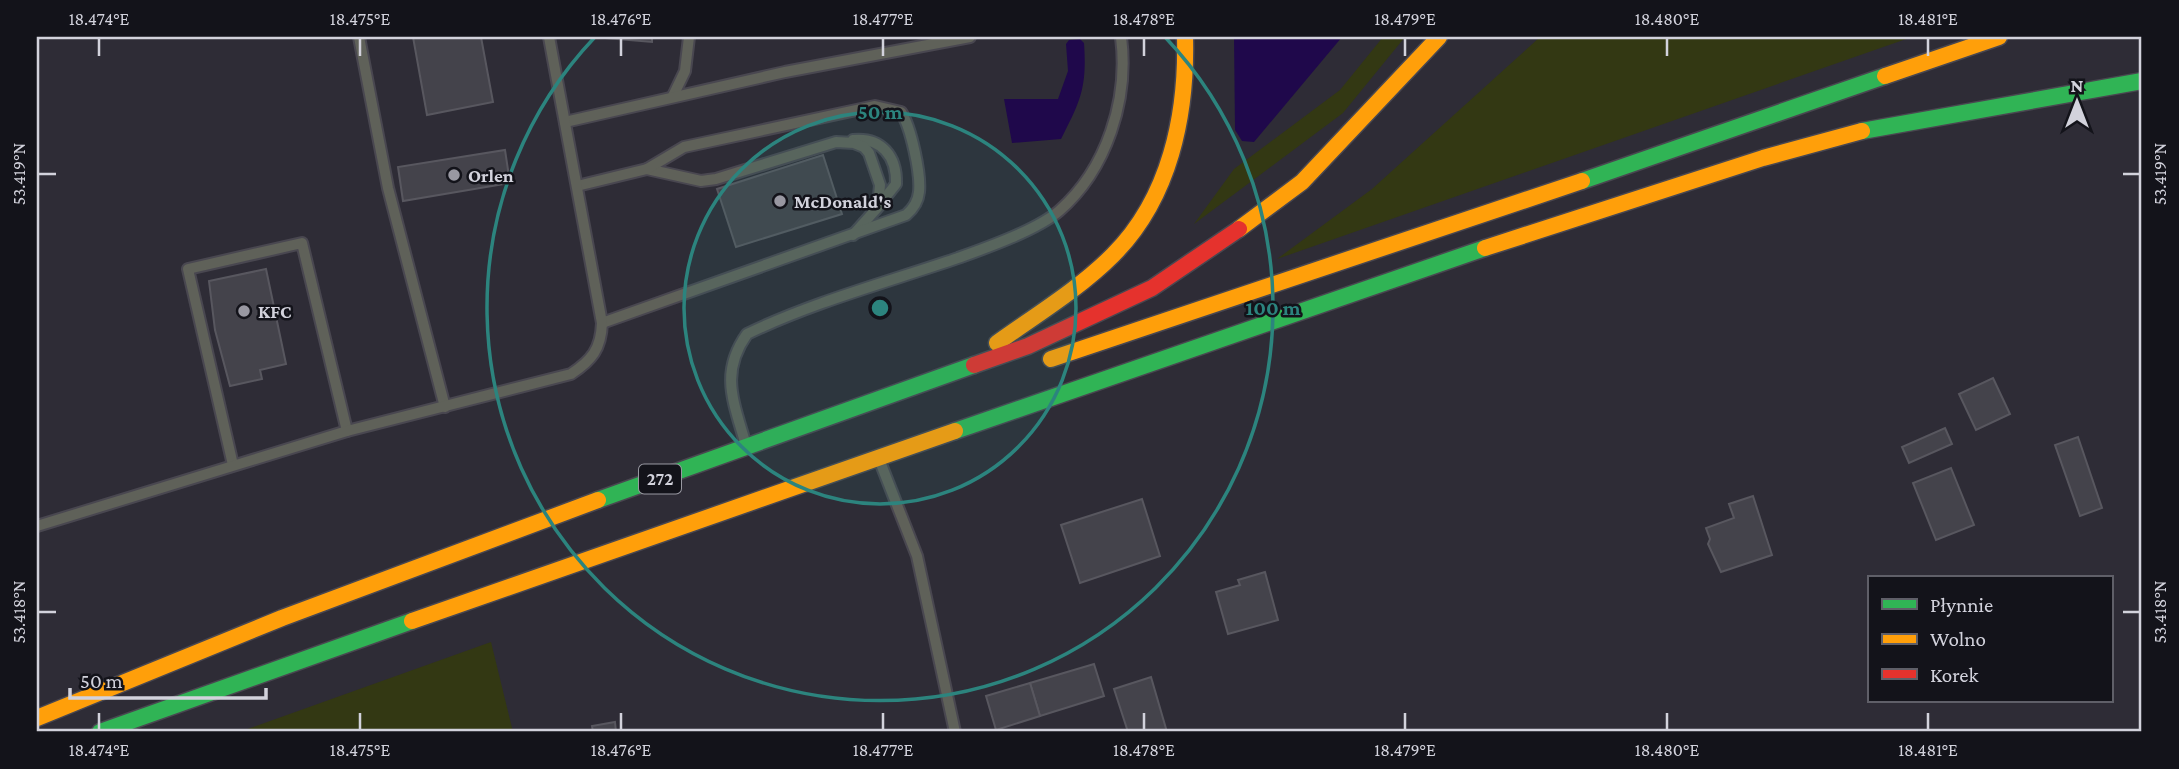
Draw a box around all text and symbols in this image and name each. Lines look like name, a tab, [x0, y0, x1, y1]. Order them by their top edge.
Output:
text: 18.474°E	[69, 9, 130, 29]
text: 18.475°E	[330, 9, 390, 29]
text: 18.476°E	[591, 9, 652, 29]
text: 18.477°E	[853, 9, 914, 29]
text: 18.478°E	[1113, 9, 1175, 29]
text: 18.479°E	[1374, 9, 1436, 29]
text: 18.480°E	[1635, 9, 1699, 29]
text: 18.481°E	[1898, 9, 1958, 29]
north arrow	[2042, 66, 2112, 136]
text: N	[2071, 75, 2084, 96]
text: 50 m	[858, 100, 903, 124]
text: 53.419°N	[9, 143, 29, 205]
text: 53.419°N	[2150, 143, 2170, 205]
place label: Orlen	[468, 165, 514, 186]
marker: Orlen	[446, 167, 462, 183]
place label: McDonald's	[794, 191, 891, 212]
marker: McDonald's	[772, 193, 788, 209]
centre of rings	[868, 296, 892, 320]
text: 100 m	[1245, 296, 1301, 320]
place label: KFC	[258, 301, 292, 322]
marker: KFC	[236, 303, 252, 319]
road number: 272	[639, 464, 681, 494]
legend	[1868, 576, 2112, 702]
text: 53.418°N	[9, 580, 29, 644]
text: 53.418°N	[2150, 580, 2170, 644]
text: Płynnie	[1930, 593, 1993, 617]
text: Wolno	[1930, 627, 1986, 651]
scale bar	[70, 657, 266, 701]
text: Korek	[1930, 663, 1979, 687]
text: 50 m	[80, 669, 123, 693]
text: 18.474°E	[69, 740, 130, 760]
text: 18.475°E	[330, 740, 390, 760]
text: 18.476°E	[591, 740, 652, 760]
text: 18.477°E	[853, 740, 914, 760]
text: 18.478°E	[1113, 740, 1175, 760]
text: 18.479°E	[1374, 740, 1436, 760]
text: 18.480°E	[1635, 740, 1699, 760]
text: 18.481°E	[1898, 740, 1958, 760]

